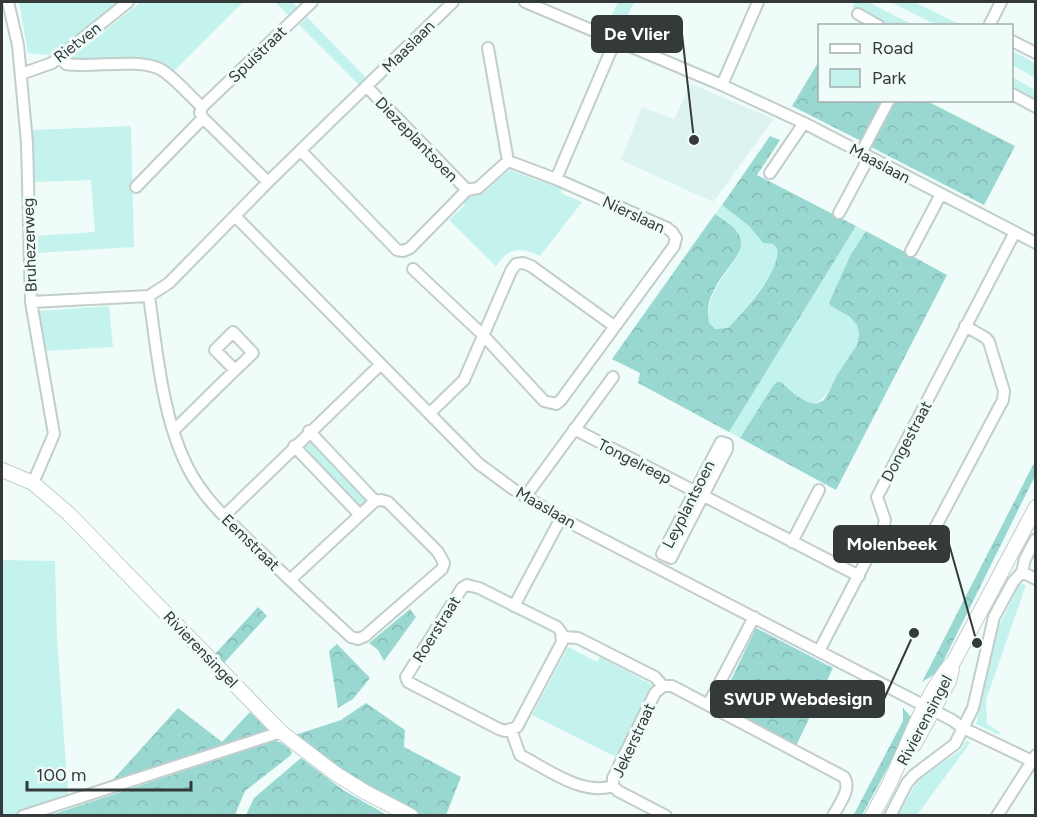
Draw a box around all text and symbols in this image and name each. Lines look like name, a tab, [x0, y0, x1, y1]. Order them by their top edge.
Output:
street label: Maaslaan	[378, 16, 438, 76]
callout: De Vlier	[592, 16, 682, 52]
street label: Rietven	[50, 18, 105, 67]
street label: Spuistraat	[224, 22, 290, 87]
text: De Vlier	[604, 23, 670, 45]
legend	[818, 24, 1013, 102]
text: Road	[872, 37, 913, 59]
text: Park	[872, 67, 907, 89]
street label: Diezeplantsoen	[371, 93, 462, 186]
street label: Maaslaan	[846, 140, 913, 187]
street label: Nierslaan	[600, 192, 668, 237]
street label: Bruhezerweg	[18, 198, 41, 292]
street label: Dongestraat	[877, 398, 936, 485]
street label: Tongelreep	[595, 435, 675, 488]
street label: Leyplantsoen	[658, 457, 719, 551]
street label: Maaslaan	[512, 483, 579, 532]
street label: Eemstraat	[218, 510, 284, 575]
callout: Molenbeek	[834, 526, 949, 562]
text: Molenbeek	[847, 533, 938, 555]
street label: Roerstraat	[409, 593, 464, 666]
street label: Rivierensingel	[159, 607, 242, 692]
street label: Rivierensingel	[893, 672, 956, 769]
callout: SWUP Webdesign	[711, 681, 884, 717]
text: SWUP Webdesign	[724, 688, 872, 710]
street label: Jekerstraat	[608, 700, 659, 780]
scale bar	[27, 754, 190, 792]
text: 100 m	[36, 764, 86, 786]

